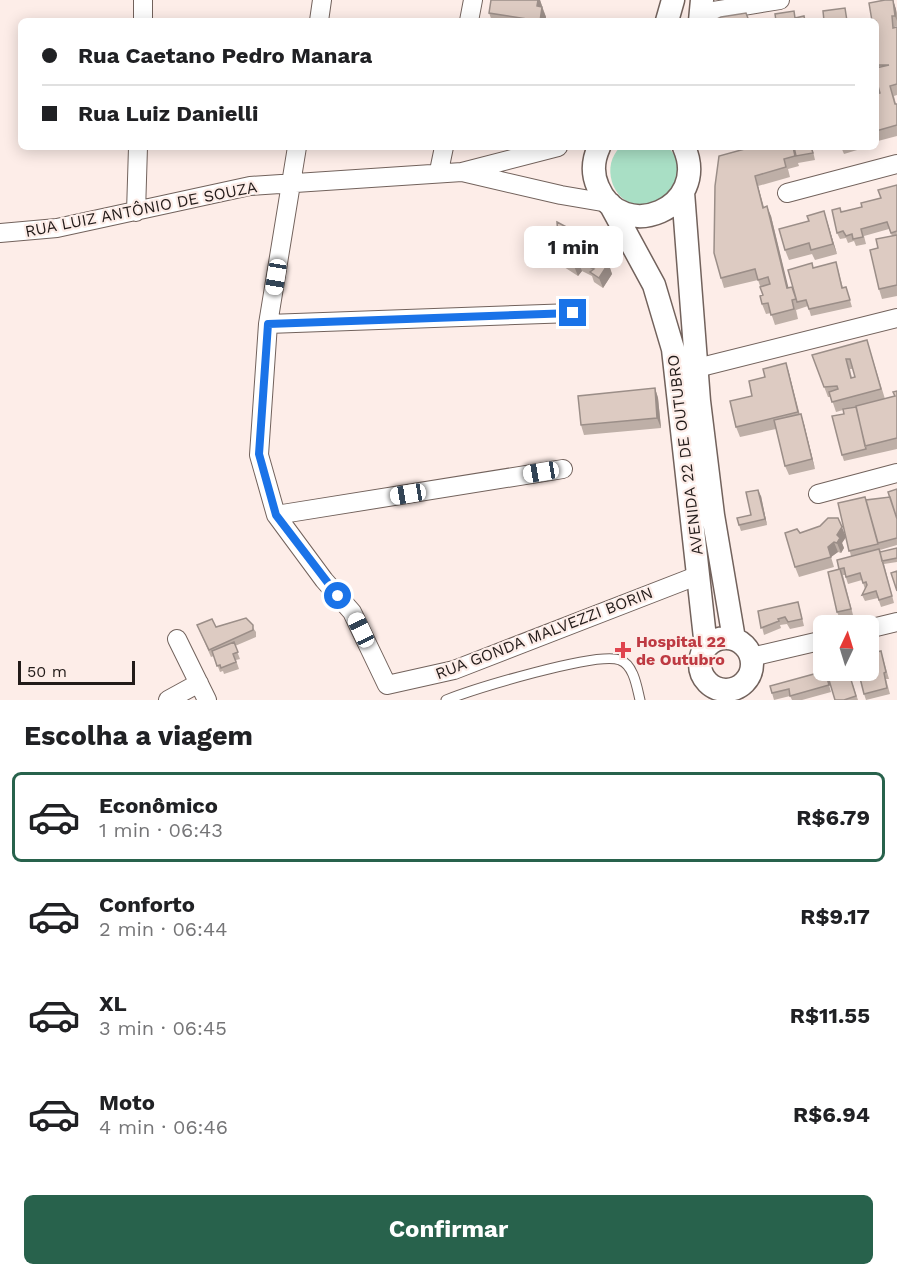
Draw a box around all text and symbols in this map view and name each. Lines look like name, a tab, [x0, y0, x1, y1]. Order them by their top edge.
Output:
text: Rua Caetano Pedro Manara	[78, 43, 372, 68]
text: Rua Luiz Danielli	[78, 101, 258, 126]
street label: RUA LUIZ ANTÔNIO DE SOUZA	[23, 177, 259, 241]
callout: 1 min	[524, 226, 622, 268]
text: 1 min	[548, 235, 599, 259]
car	[264, 258, 288, 296]
route end	[559, 299, 586, 326]
street label: AVENIDA 22 DE OUTUBRO	[663, 354, 707, 556]
car	[522, 460, 560, 484]
car	[389, 482, 427, 506]
route start	[324, 582, 351, 609]
street label: RUA GONDA MALVEZZI BORIN	[433, 583, 655, 683]
car	[345, 610, 377, 650]
north arrow	[813, 615, 879, 681]
map controls	[813, 615, 879, 681]
place label: Hospital 22 de Outubro	[636, 632, 726, 669]
marker: Hospital 22 de Outubro	[614, 641, 632, 659]
scale bar	[18, 658, 135, 686]
text: 50 m	[27, 662, 67, 681]
text: Escolha a viagem	[24, 720, 253, 752]
icon: car	[27, 790, 81, 844]
text: Econômico	[99, 793, 218, 818]
text: R$6.79	[796, 805, 870, 830]
text: 1 min · 06:43	[99, 818, 223, 842]
icon: car	[27, 889, 81, 943]
text: Conforto	[99, 892, 195, 917]
text: R$9.17	[800, 904, 870, 929]
text: 2 min · 06:44	[99, 917, 227, 941]
icon: car	[27, 988, 81, 1042]
text: XL	[99, 991, 127, 1016]
text: R$11.55	[790, 1003, 870, 1028]
text: 3 min · 06:45	[99, 1016, 227, 1040]
icon: car	[27, 1087, 81, 1141]
text: Moto	[99, 1090, 155, 1115]
text: R$6.94	[793, 1102, 870, 1127]
text: 4 min · 06:46	[99, 1115, 228, 1139]
button: Confirmar	[24, 1195, 873, 1264]

